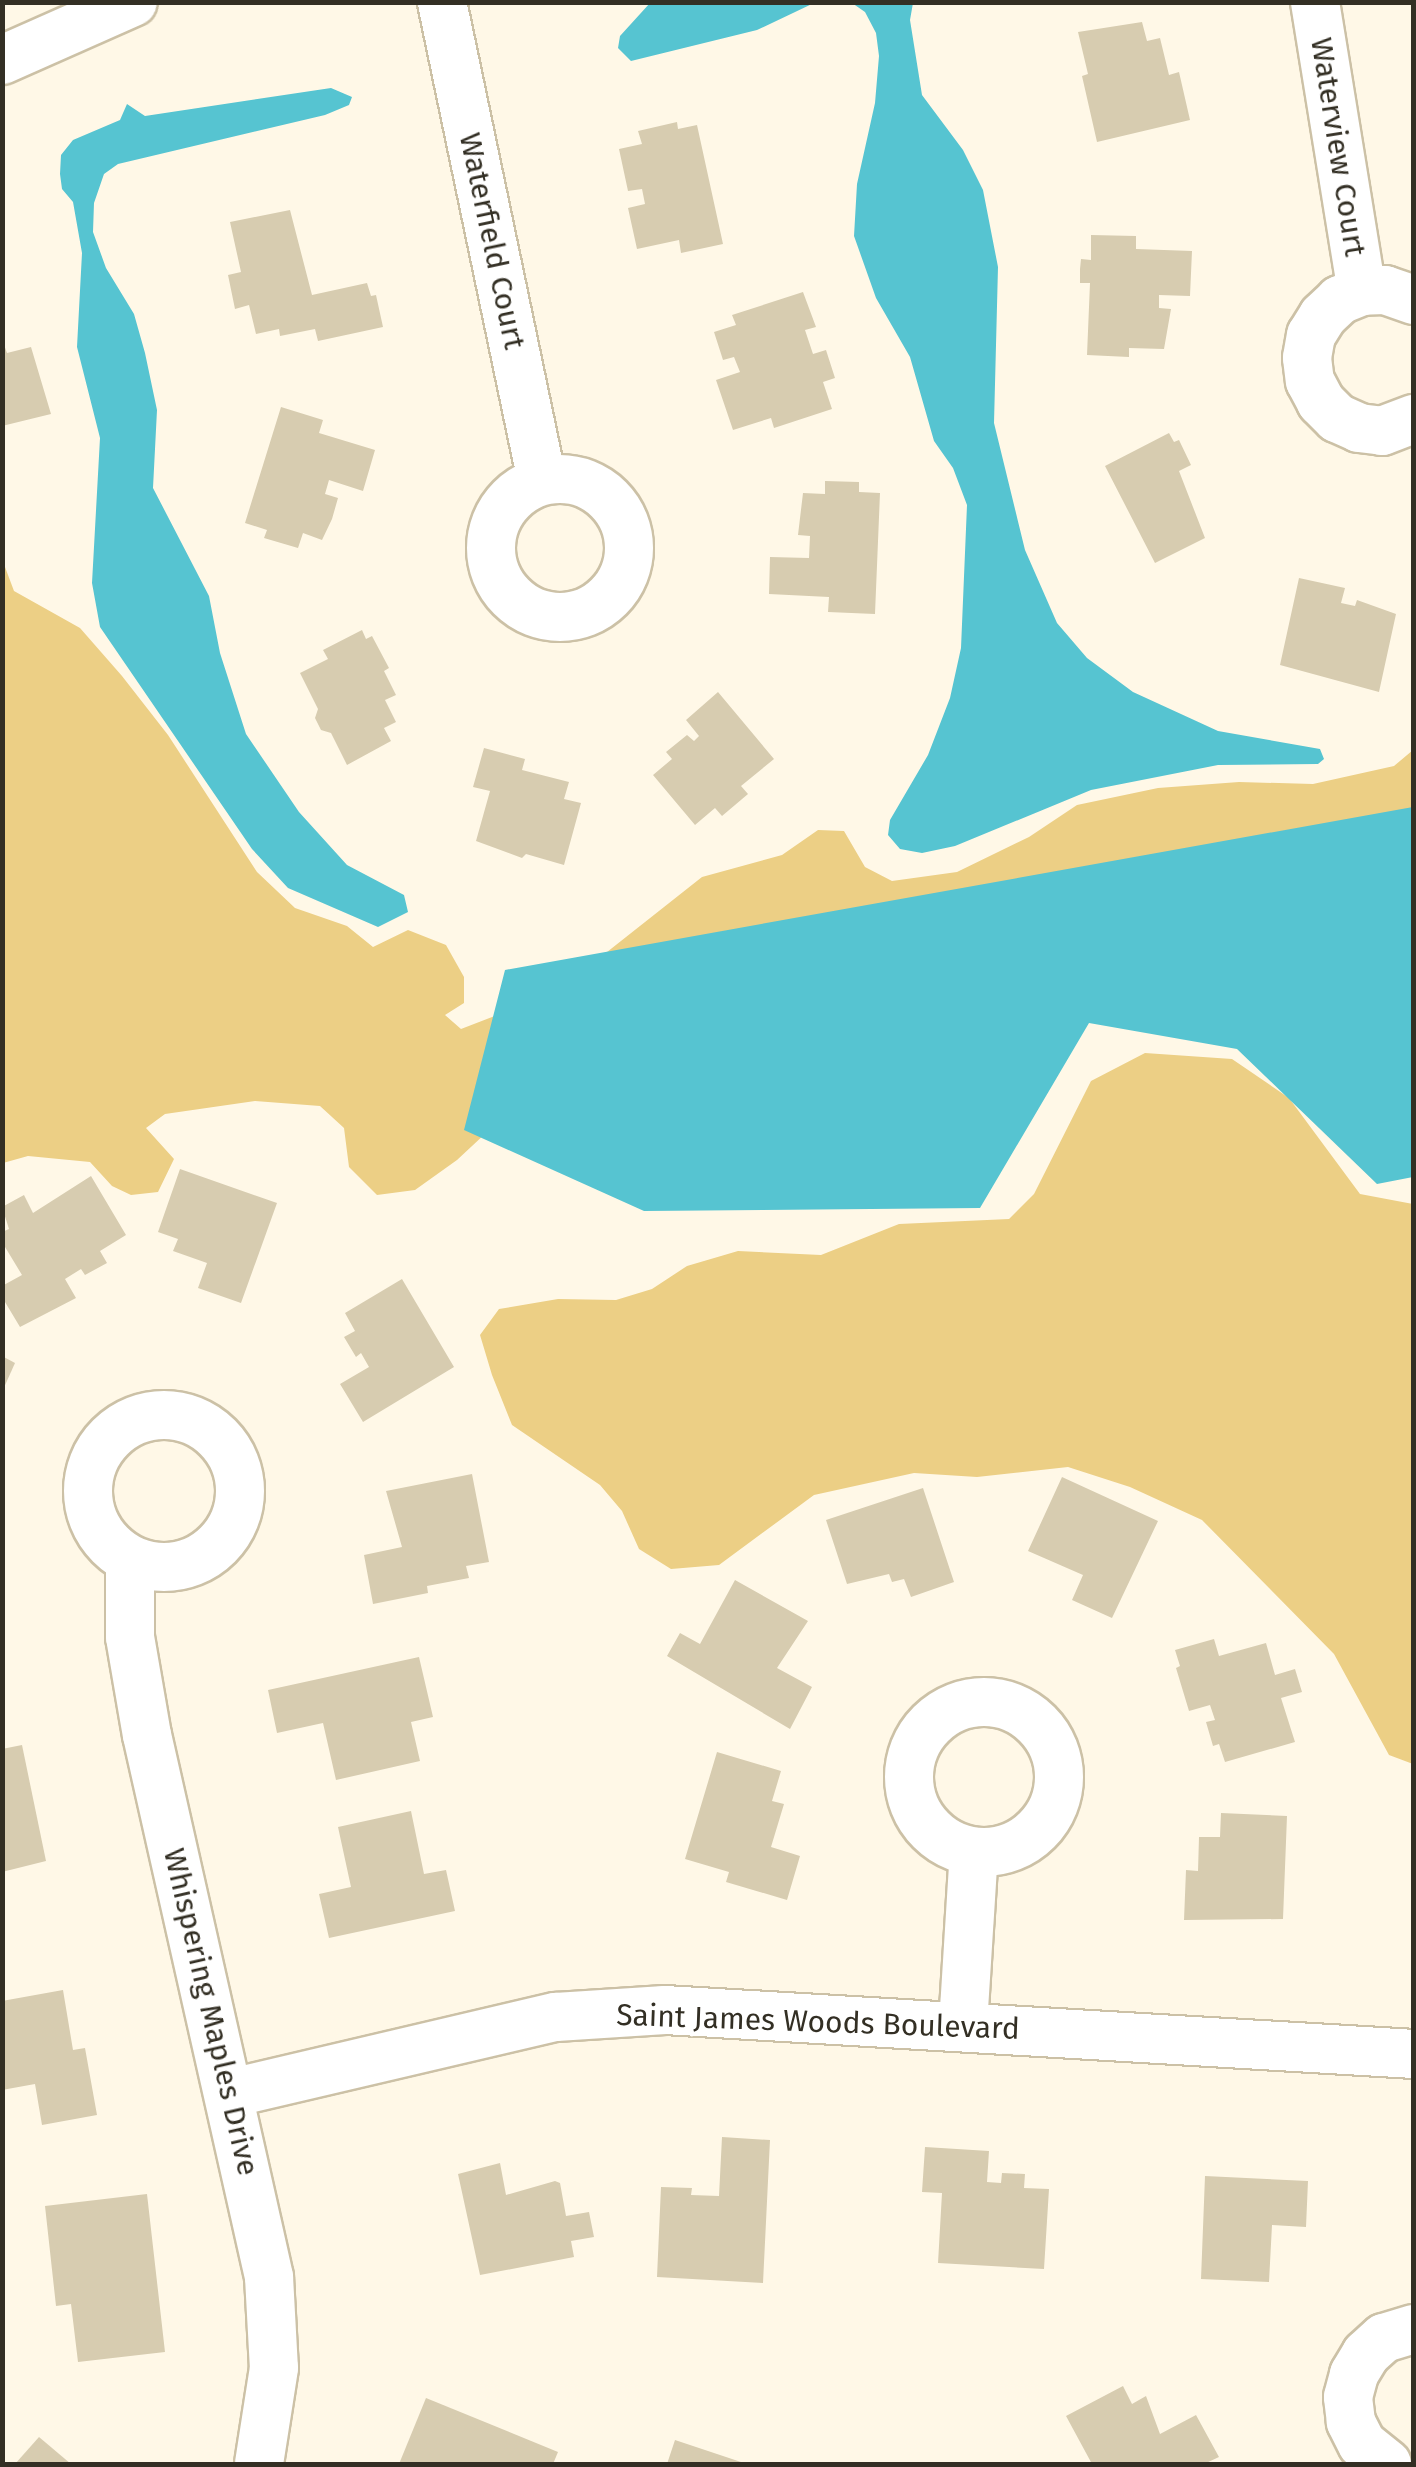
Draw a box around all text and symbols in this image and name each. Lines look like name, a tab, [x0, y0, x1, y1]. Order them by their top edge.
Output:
street label: Waterview Court	[1303, 35, 1373, 259]
street label: Waterfield Court	[451, 130, 533, 352]
street label: Whispering Maples Drive	[156, 1845, 266, 2179]
street label: Saint James Woods Boulevard	[616, 1997, 1020, 2047]

